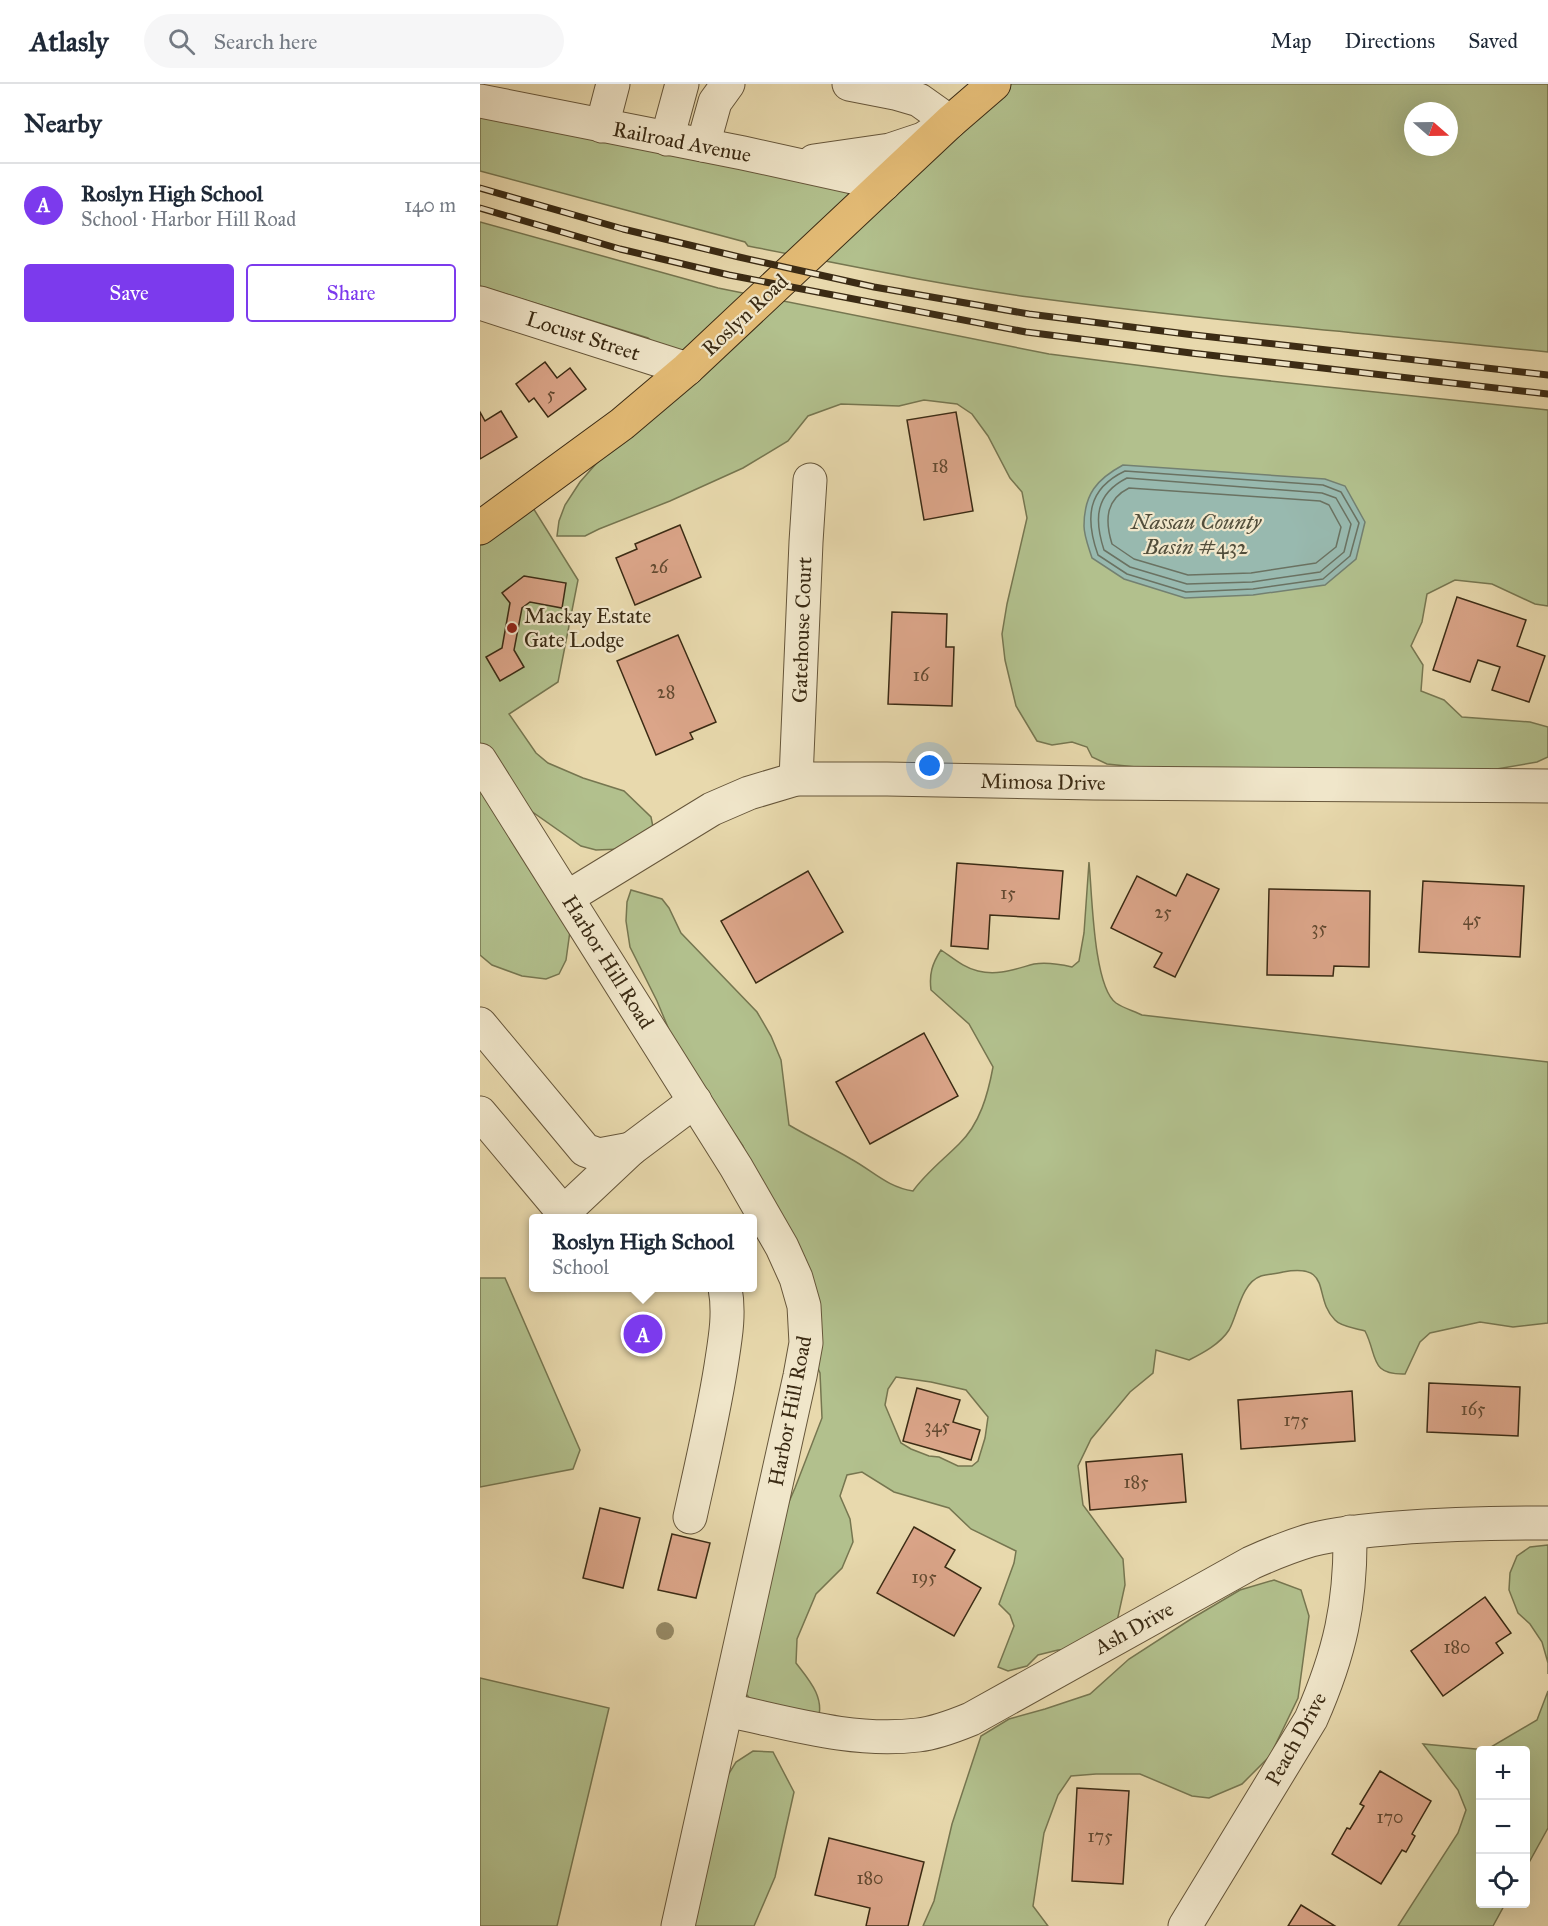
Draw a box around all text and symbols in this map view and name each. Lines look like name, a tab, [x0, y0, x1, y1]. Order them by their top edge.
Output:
search box	[144, 14, 564, 68]
text: Atlasly	[30, 24, 108, 59]
icon: search	[165, 25, 198, 58]
text: Search here	[213, 28, 317, 55]
text: Map	[1271, 28, 1312, 54]
text: Directions	[1345, 28, 1435, 54]
text: Saved	[1468, 28, 1518, 54]
north arrow	[1404, 102, 1458, 156]
text: Nearby	[24, 107, 102, 139]
street label: Railroad Avenue	[611, 116, 754, 168]
text: Roslyn High School	[81, 180, 263, 207]
text: A	[37, 193, 50, 217]
text: 140 m	[404, 193, 456, 217]
text: School · Harbor Hill Road	[81, 207, 296, 231]
button: Save	[24, 264, 234, 322]
button: Share	[246, 264, 456, 322]
street label: Roslyn Road	[696, 268, 794, 362]
street label: Locust Street	[523, 305, 644, 367]
house number: 5	[547, 383, 556, 405]
house number: 18	[932, 455, 948, 477]
water label: Nassau County Basin #432	[1129, 508, 1262, 560]
house number: 26	[650, 556, 669, 578]
street label: Gatehouse Court	[786, 556, 818, 704]
place label: Mackay Estate Gate Lodge	[524, 603, 652, 653]
marker: Mackay Estate Gate Lodge	[505, 621, 519, 635]
house number: 16	[913, 664, 930, 686]
house number: 28	[657, 681, 675, 703]
your location	[915, 751, 944, 780]
street label: Mimosa Drive	[980, 768, 1106, 796]
house number: 15	[1000, 882, 1016, 904]
street label: Harbor Hill Road	[556, 890, 660, 1034]
house number: 25	[1154, 901, 1172, 923]
house number: 45	[1463, 908, 1482, 930]
house number: 35	[1311, 917, 1327, 939]
popup	[529, 1214, 757, 1292]
text: Roslyn High School	[552, 1228, 734, 1255]
text: School	[552, 1255, 609, 1279]
pin: A	[624, 1312, 662, 1356]
street label: Harbor Hill Road	[763, 1333, 817, 1488]
house number: 165	[1461, 1398, 1486, 1420]
house number: 175	[1283, 1409, 1309, 1431]
house number: 345	[924, 1415, 950, 1437]
house number: 185	[1123, 1471, 1149, 1493]
house number: 195	[911, 1566, 937, 1588]
street label: Ash Drive	[1089, 1596, 1178, 1661]
house number: 180	[1443, 1636, 1471, 1658]
street label: Peach Drive	[1260, 1688, 1332, 1790]
map controls	[1476, 1746, 1530, 1908]
button: +	[1476, 1746, 1530, 1800]
button: −	[1476, 1800, 1530, 1854]
house number: 170	[1376, 1806, 1404, 1828]
house number: 175	[1087, 1825, 1113, 1847]
button: locate	[1476, 1854, 1530, 1908]
house number: 180	[856, 1867, 884, 1889]

